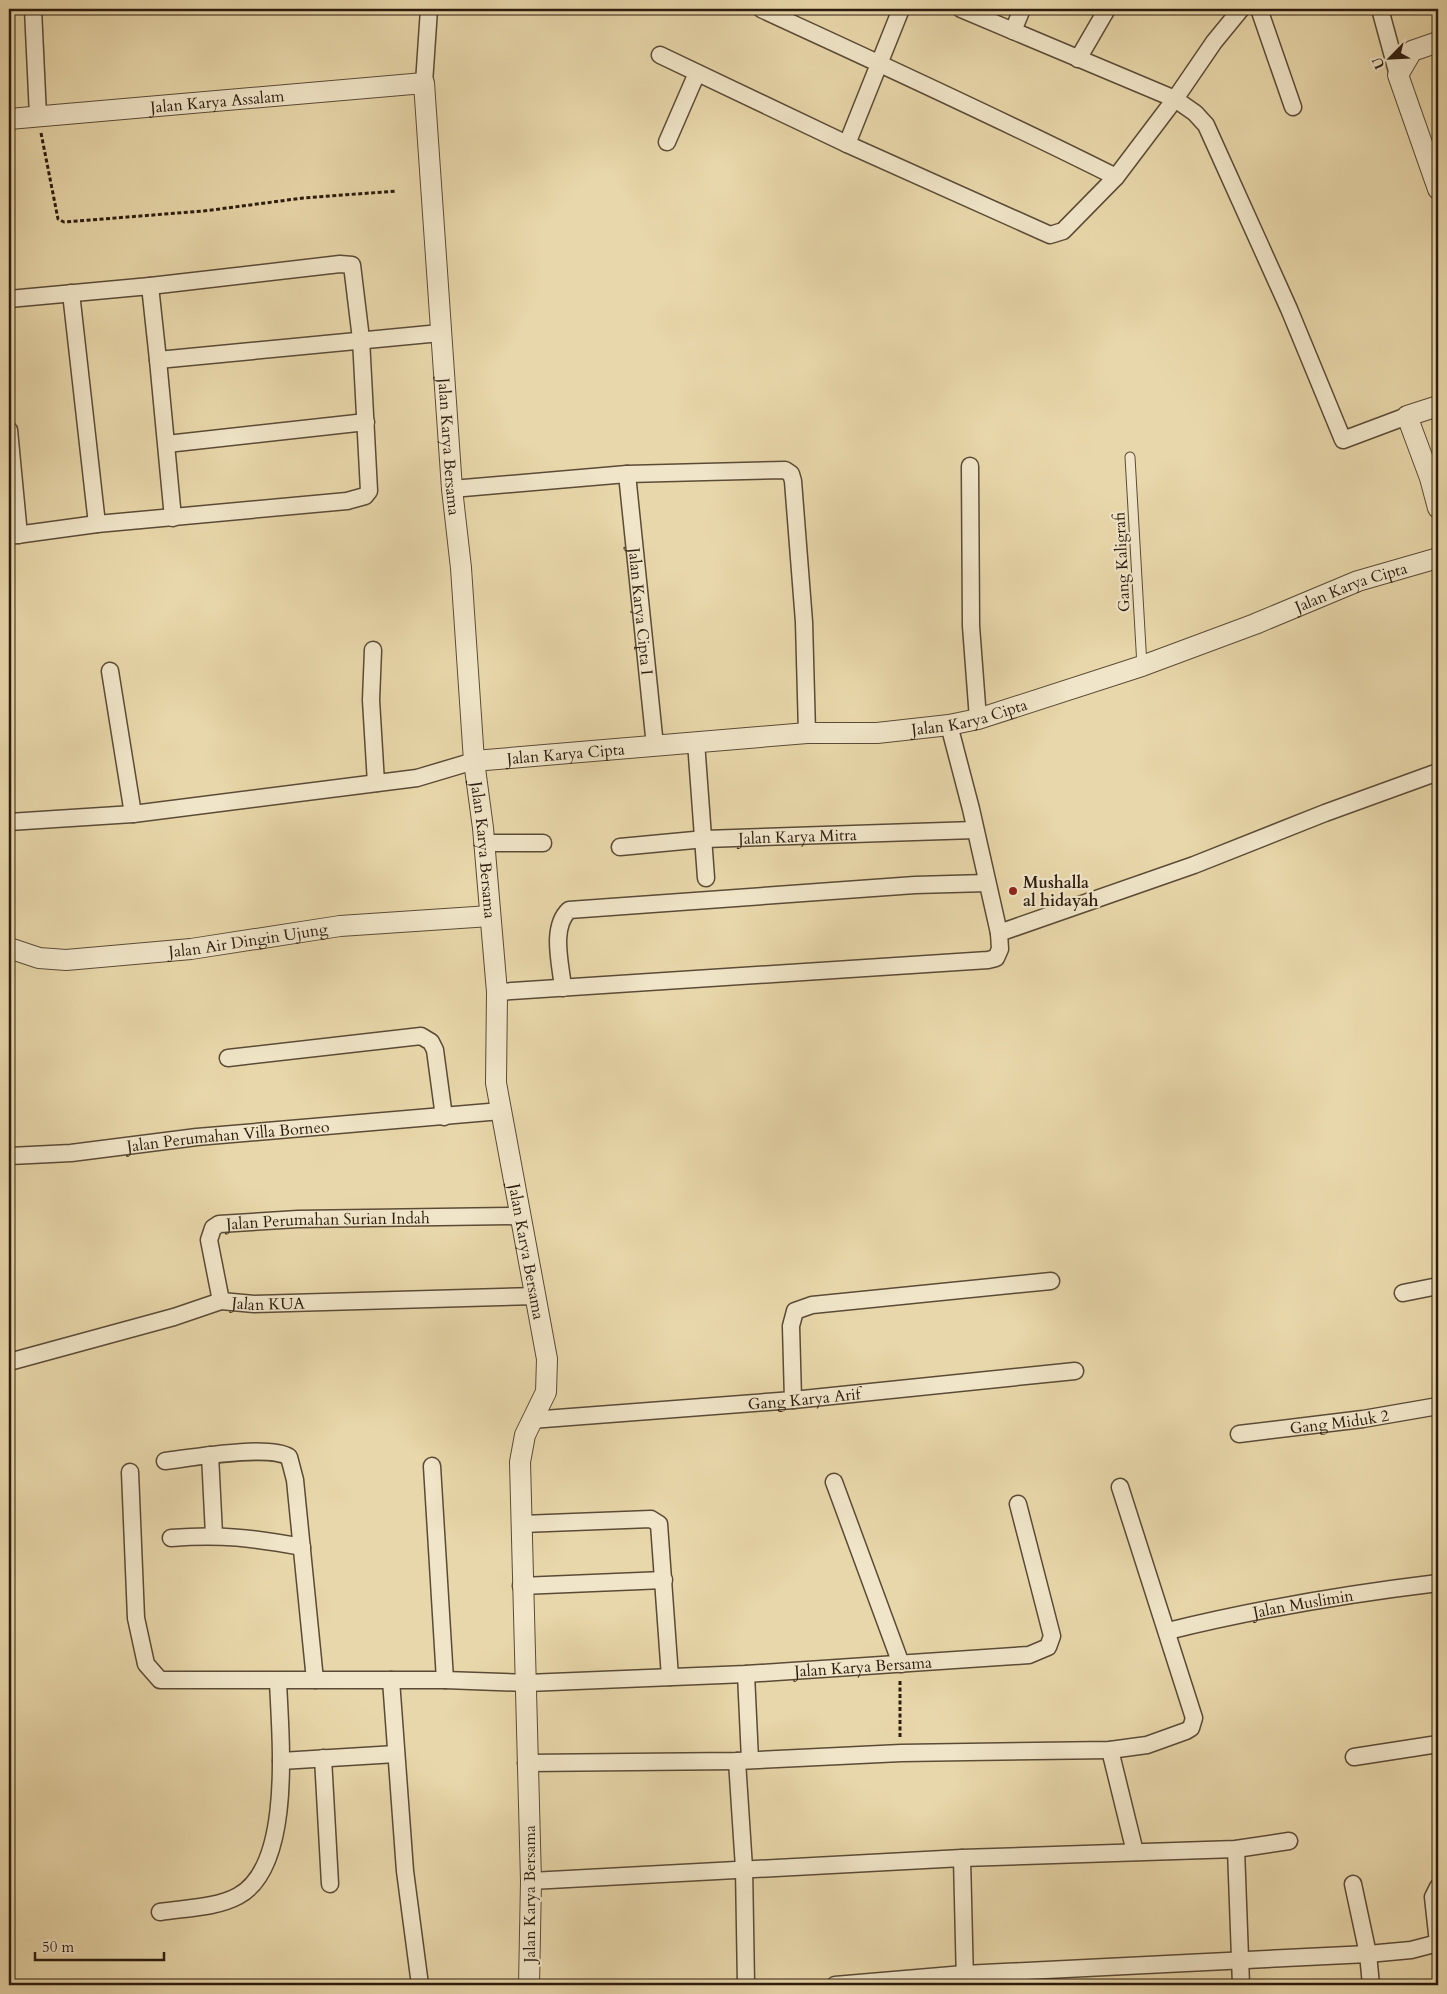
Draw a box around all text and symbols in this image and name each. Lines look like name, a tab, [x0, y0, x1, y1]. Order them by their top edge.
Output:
north arrow	[1364, 32, 1414, 82]
text: U	[1367, 53, 1390, 72]
street label: Jalan Karya Assalam	[147, 85, 286, 119]
street label: Jalan Karya Bersama	[432, 375, 465, 517]
street label: Gang Kaligrafi	[1108, 511, 1136, 612]
street label: Jalan Karya Cipta I	[622, 545, 658, 676]
street label: Jalan Karya Cipta	[1290, 557, 1410, 619]
street label: Jalan Karya Cipta	[908, 694, 1030, 741]
street label: Jalan Karya Cipta	[504, 738, 626, 770]
street label: Jalan Karya Bersama	[465, 778, 501, 920]
street label: Jalan Karya Mitra	[736, 824, 857, 850]
place label: Mushalla al hidayah	[1023, 872, 1099, 912]
marker: Mushalla al hidayah	[1007, 885, 1019, 897]
street label: Jalan Air Dingin Ujung	[166, 918, 329, 963]
street label: Jalan Perumahan Villa Borneo	[123, 1116, 331, 1158]
street label: Jalan Karya Bersama	[502, 1180, 549, 1321]
street label: Jalan Perumahan Surian Indah	[223, 1207, 430, 1236]
street label: Jalan KUA	[229, 1292, 306, 1316]
street label: Gang Karya Arif	[747, 1383, 865, 1415]
street label: Gang Miduk 2	[1288, 1405, 1391, 1440]
street label: Jalan Muslimin	[1249, 1585, 1355, 1624]
street label: Jalan Karya Bersama	[792, 1652, 933, 1683]
street label: Jalan Karya Bersama	[519, 1825, 541, 1965]
scale bar	[35, 1929, 164, 1961]
text: 50 m	[42, 1937, 74, 1957]

